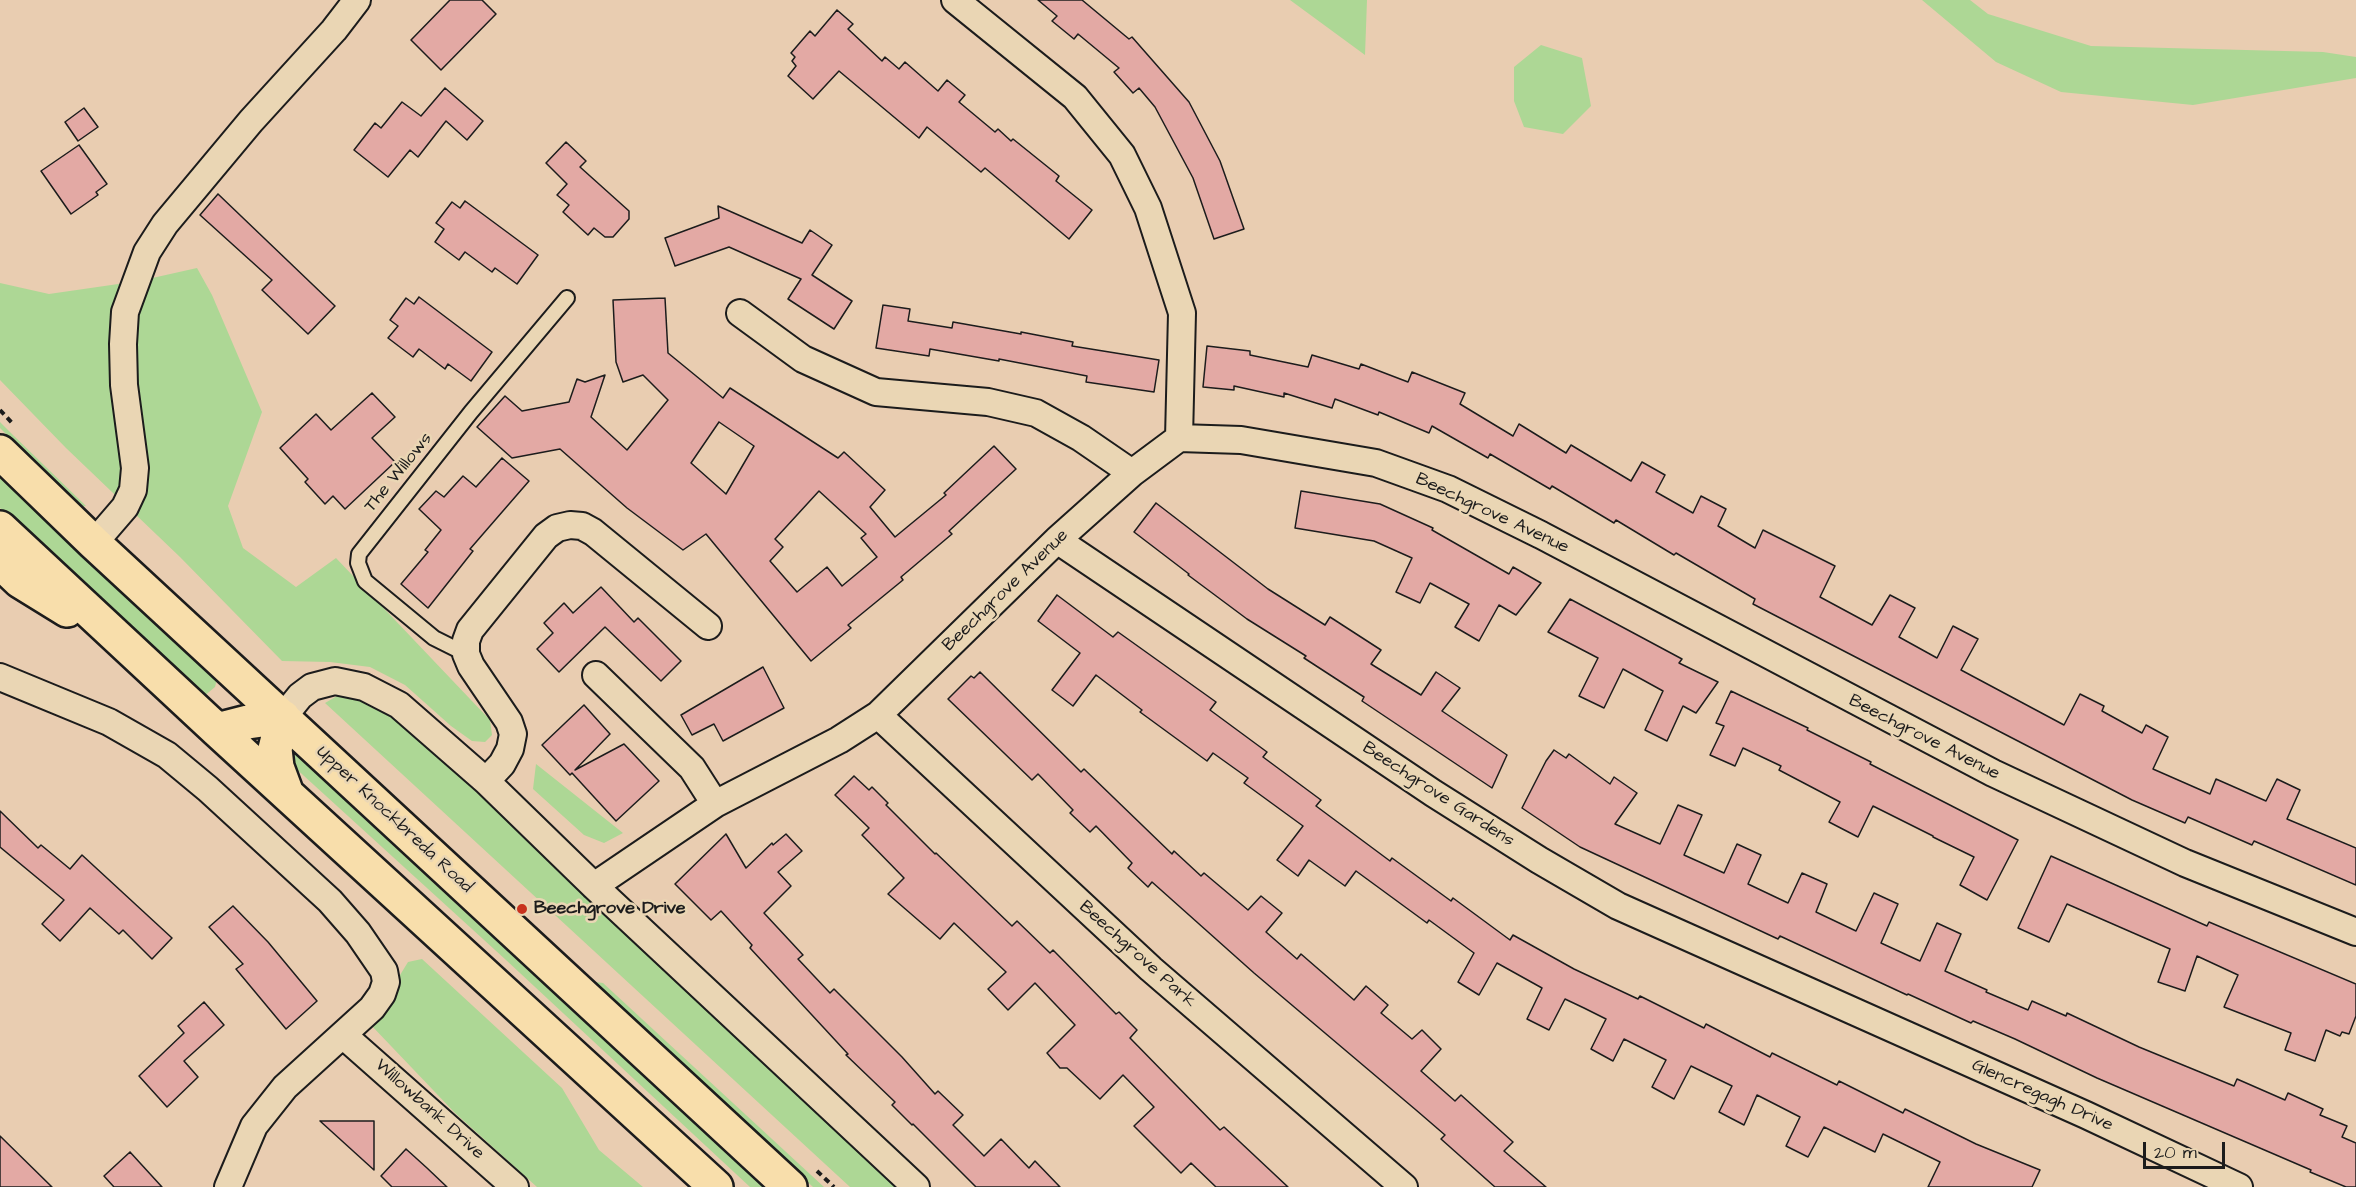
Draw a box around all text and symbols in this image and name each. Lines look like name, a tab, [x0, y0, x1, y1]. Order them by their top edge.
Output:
street label: The Willows	[360, 429, 438, 517]
street label: Beechgrove Avenue	[1412, 469, 1572, 559]
street label: Beechgrove Avenue	[939, 525, 1073, 657]
street label: Beechgrove Avenue	[1845, 691, 2003, 785]
street label: Beechgrove Gardens	[1358, 738, 1518, 852]
street label: Upper Knockbreda Road	[311, 742, 477, 898]
street label: Beechgrove Park	[1074, 897, 1200, 1013]
place label: Beechgrove Drive	[534, 898, 686, 920]
marker: Beechgrove Drive	[515, 902, 529, 916]
street label: Willowbank Drive	[370, 1055, 488, 1165]
street label: Glencregagh Drive	[1968, 1055, 2116, 1137]
scale bar	[2146, 1130, 2228, 1168]
text: 20 m	[2154, 1140, 2197, 1165]

